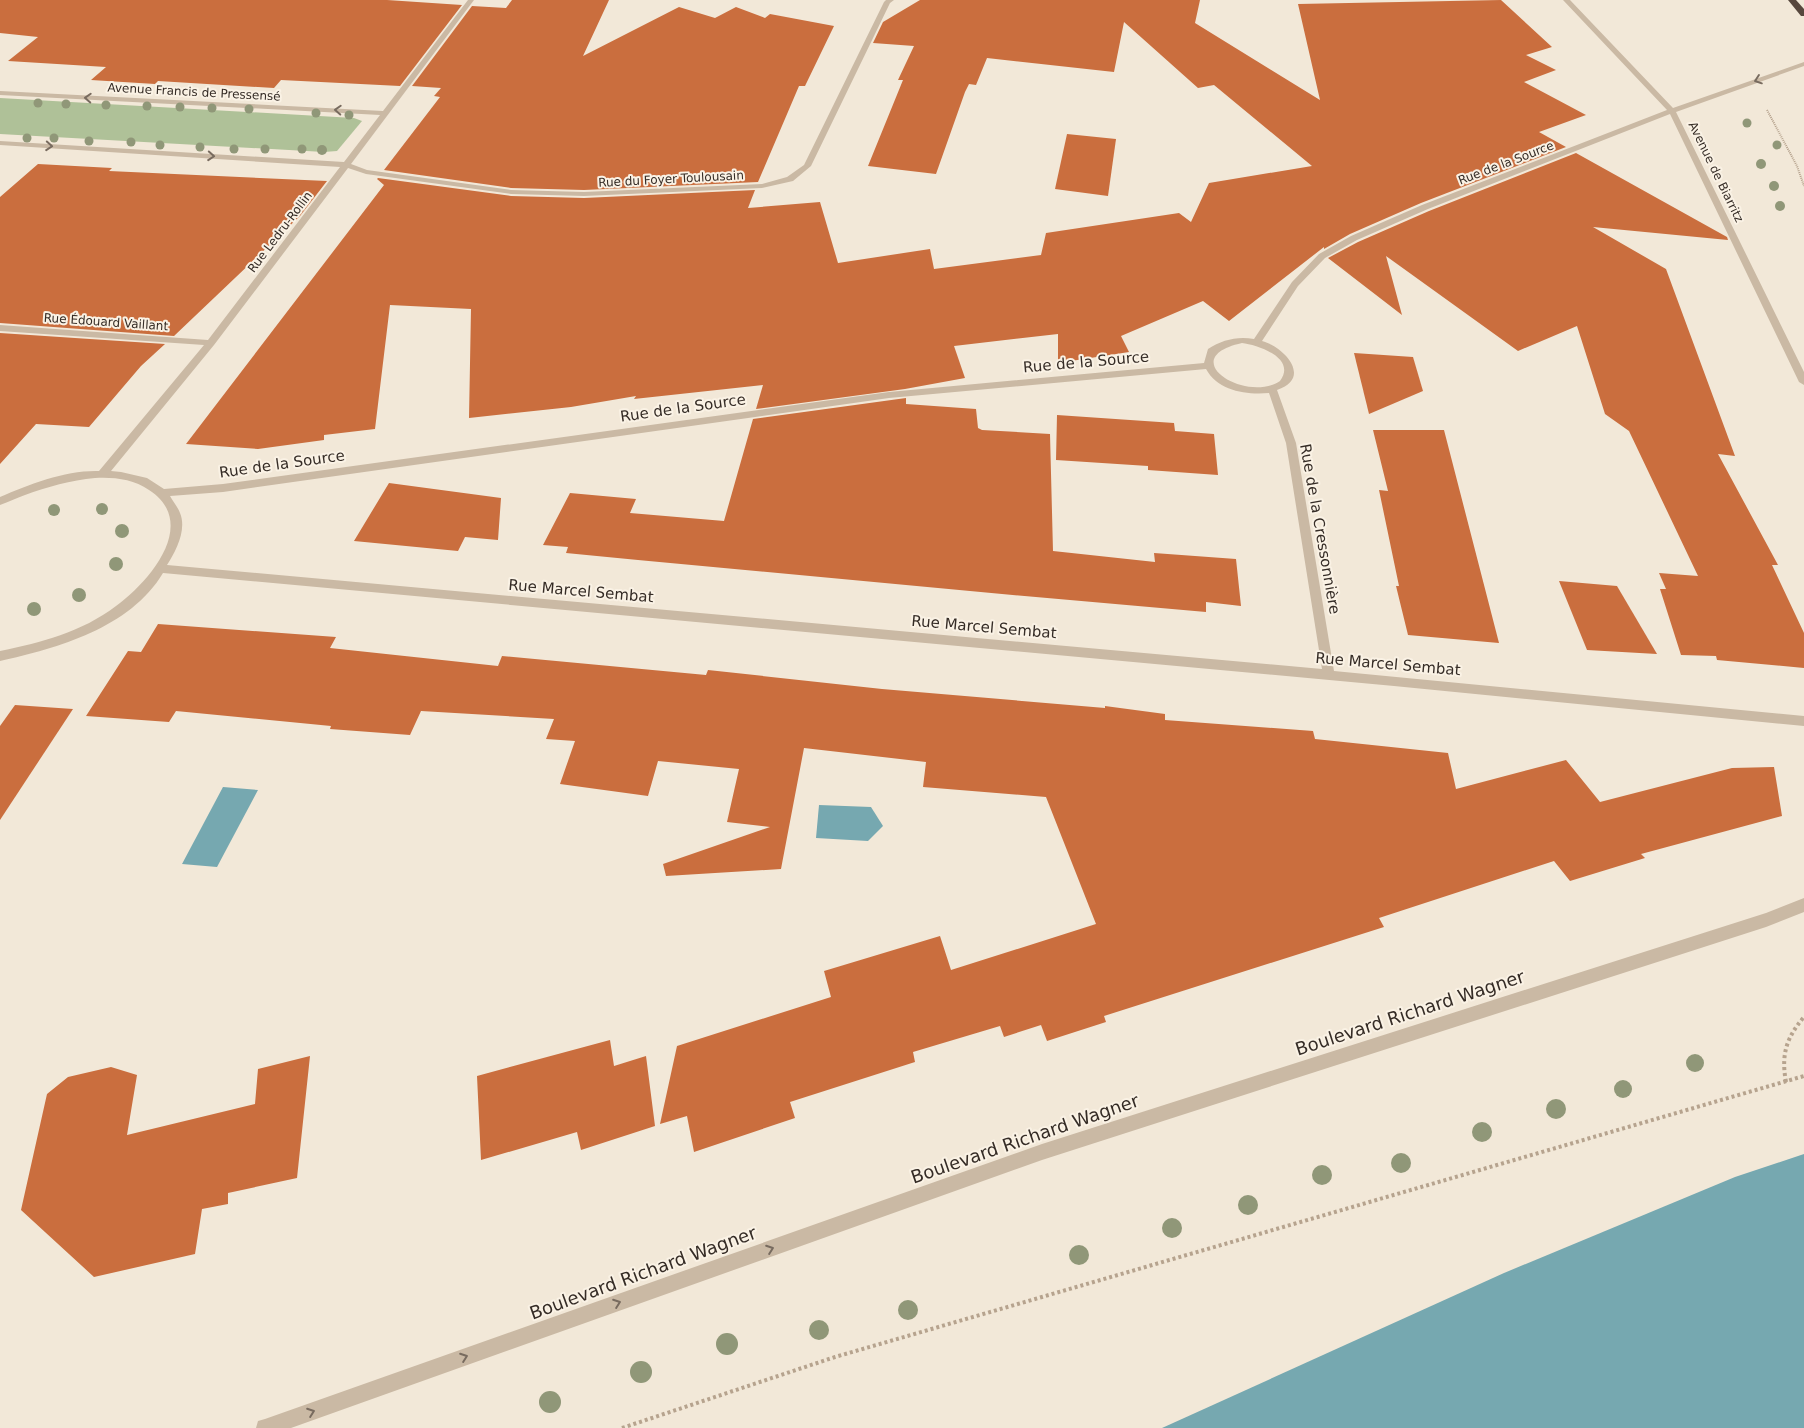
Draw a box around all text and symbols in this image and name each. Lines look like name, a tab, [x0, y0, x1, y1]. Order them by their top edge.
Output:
one-way arrow	[1754, 74, 1763, 84]
street label: Avenue Francis de Pressensé	[107, 80, 281, 104]
one-way arrow	[84, 92, 92, 103]
one-way arrow	[334, 105, 342, 116]
street label: Avenue de Biarritz	[1686, 119, 1746, 225]
street label: Rue de la Source	[1456, 138, 1556, 188]
one-way arrow	[45, 140, 53, 151]
one-way arrow	[207, 151, 215, 162]
street label: Rue du Foyer Toulousain	[598, 168, 744, 190]
street label: Rue Ledru-Rollin	[245, 189, 315, 275]
street label: Rue Édouard Vaillant	[43, 310, 169, 333]
street label: Rue de la Source	[1022, 348, 1150, 376]
street label: Rue de la Source	[619, 390, 747, 426]
street label: Rue de la Cressonnière	[1296, 442, 1344, 616]
street label: Rue de la Source	[218, 446, 346, 482]
street label: Rue Marcel Sembat	[508, 576, 654, 606]
street label: Rue Marcel Sembat	[911, 612, 1057, 642]
street label: Rue Marcel Sembat	[1315, 649, 1461, 679]
street label: Boulevard Richard Wagner	[1293, 965, 1528, 1060]
street label: Boulevard Richard Wagner	[908, 1089, 1142, 1187]
street label: Boulevard Richard Wagner	[527, 1221, 760, 1323]
one-way arrow	[766, 1245, 774, 1255]
one-way arrow	[612, 1299, 621, 1309]
one-way arrow	[459, 1353, 468, 1363]
one-way arrow	[306, 1408, 315, 1418]

